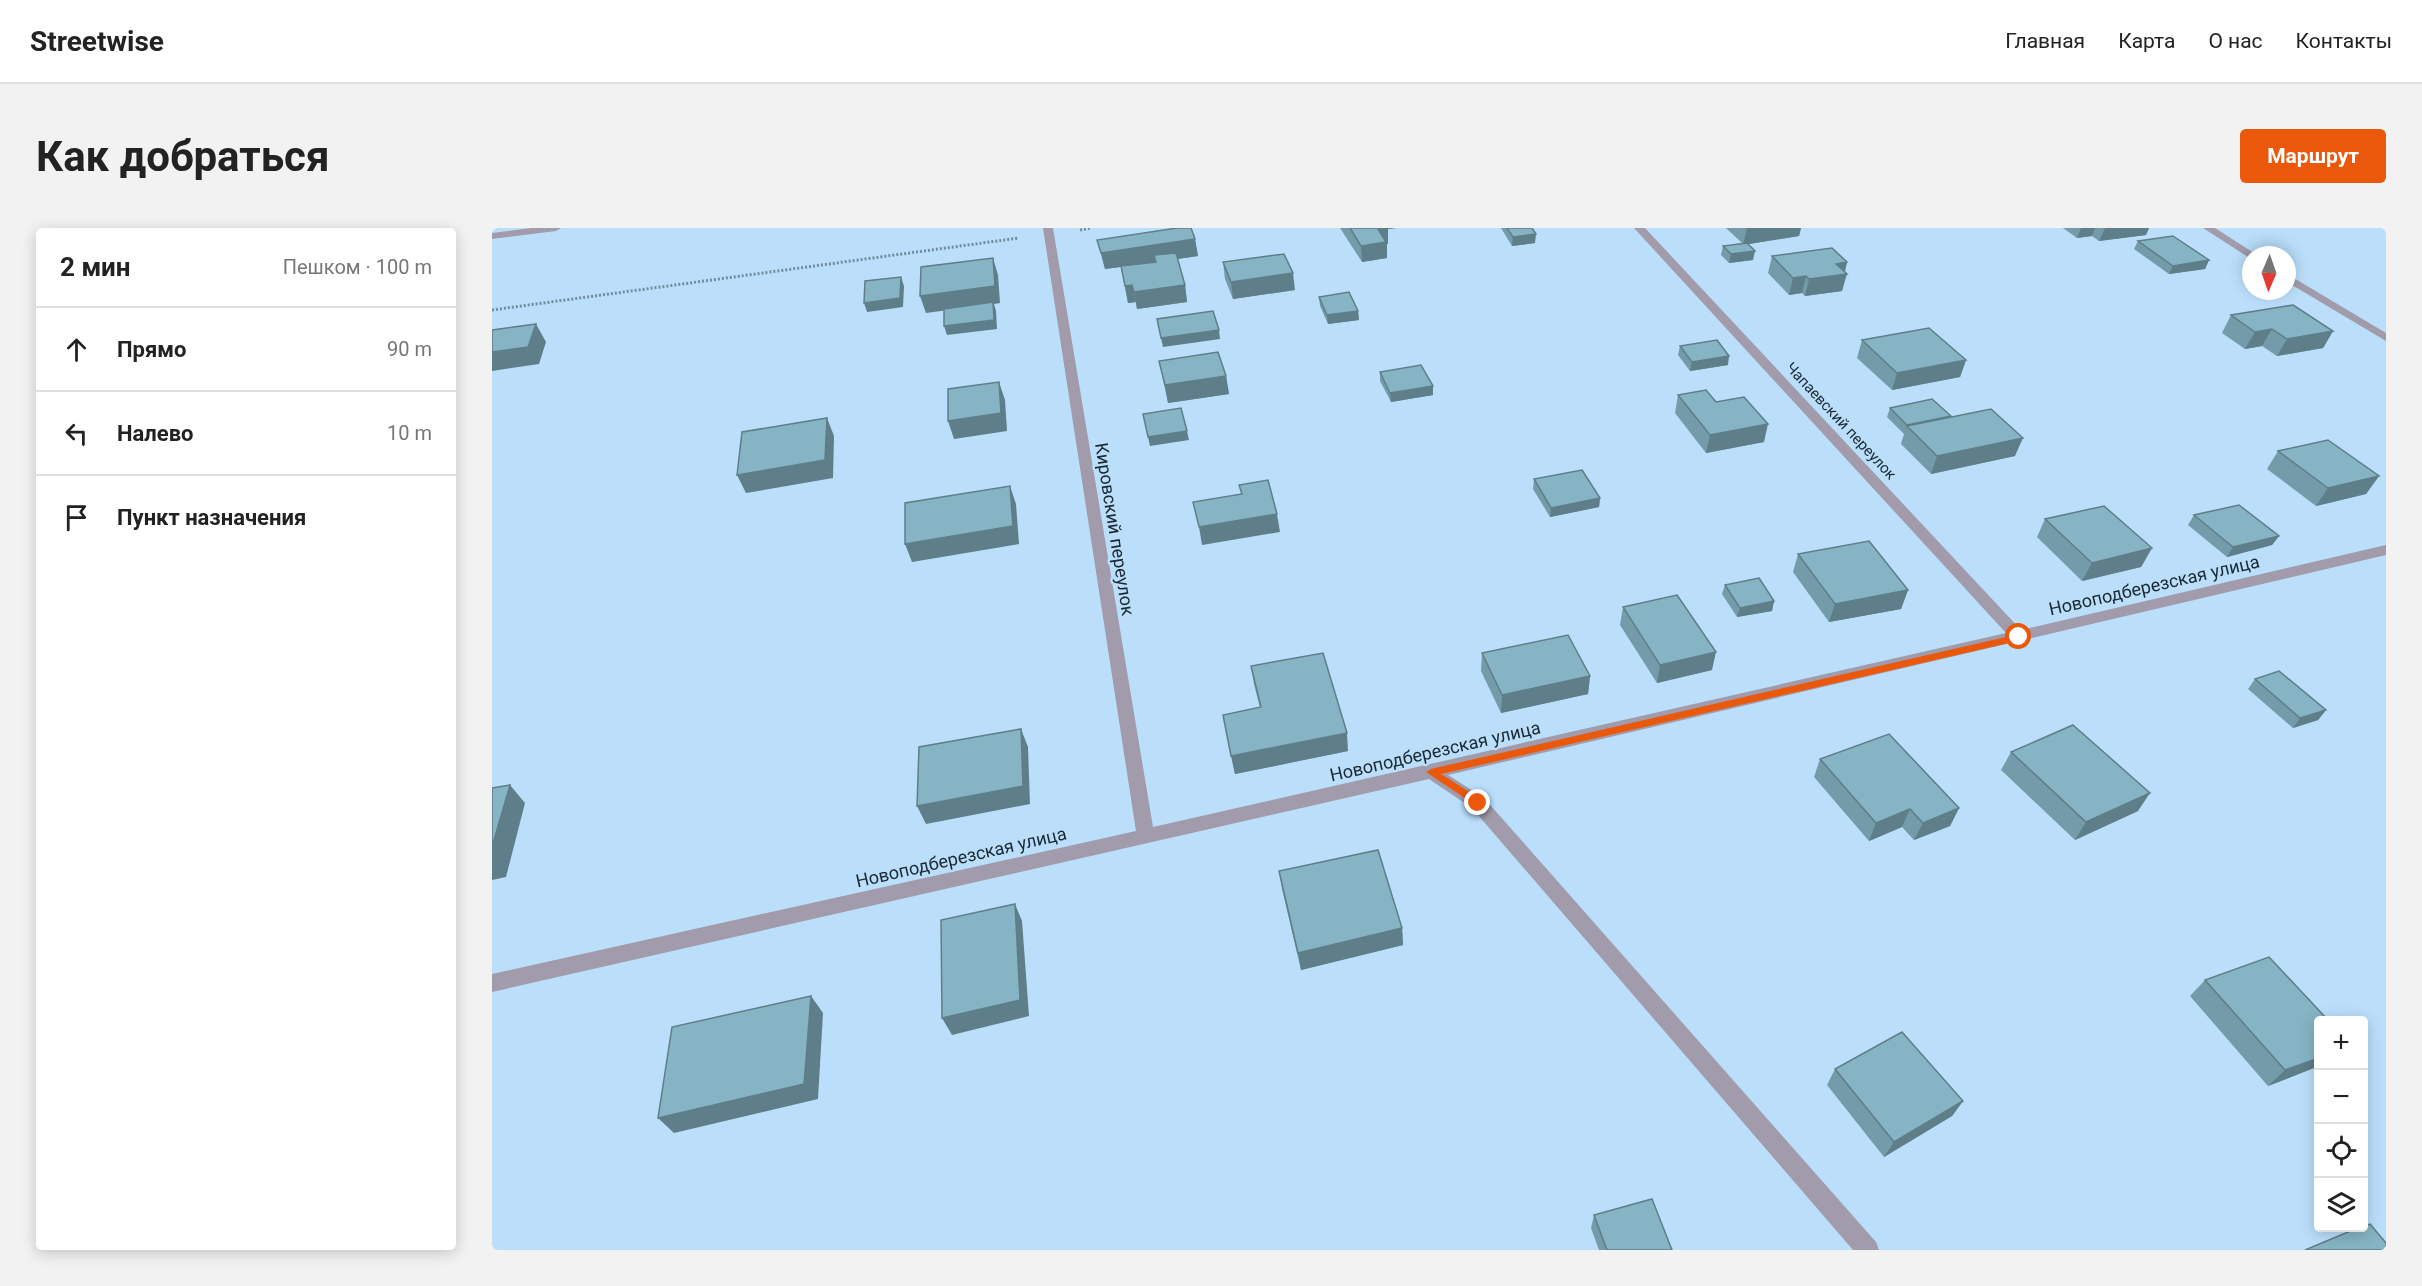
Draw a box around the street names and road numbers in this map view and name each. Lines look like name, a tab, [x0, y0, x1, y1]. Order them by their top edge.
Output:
street label: Чапаевский переулок	[1782, 359, 1900, 483]
street label: Кировский переулок	[1091, 441, 1139, 617]
street label: Новоподберезская улица	[2047, 551, 2261, 619]
street label: Новоподберезская улица	[1328, 717, 1542, 785]
street label: Новоподберезская улица	[854, 823, 1068, 891]

